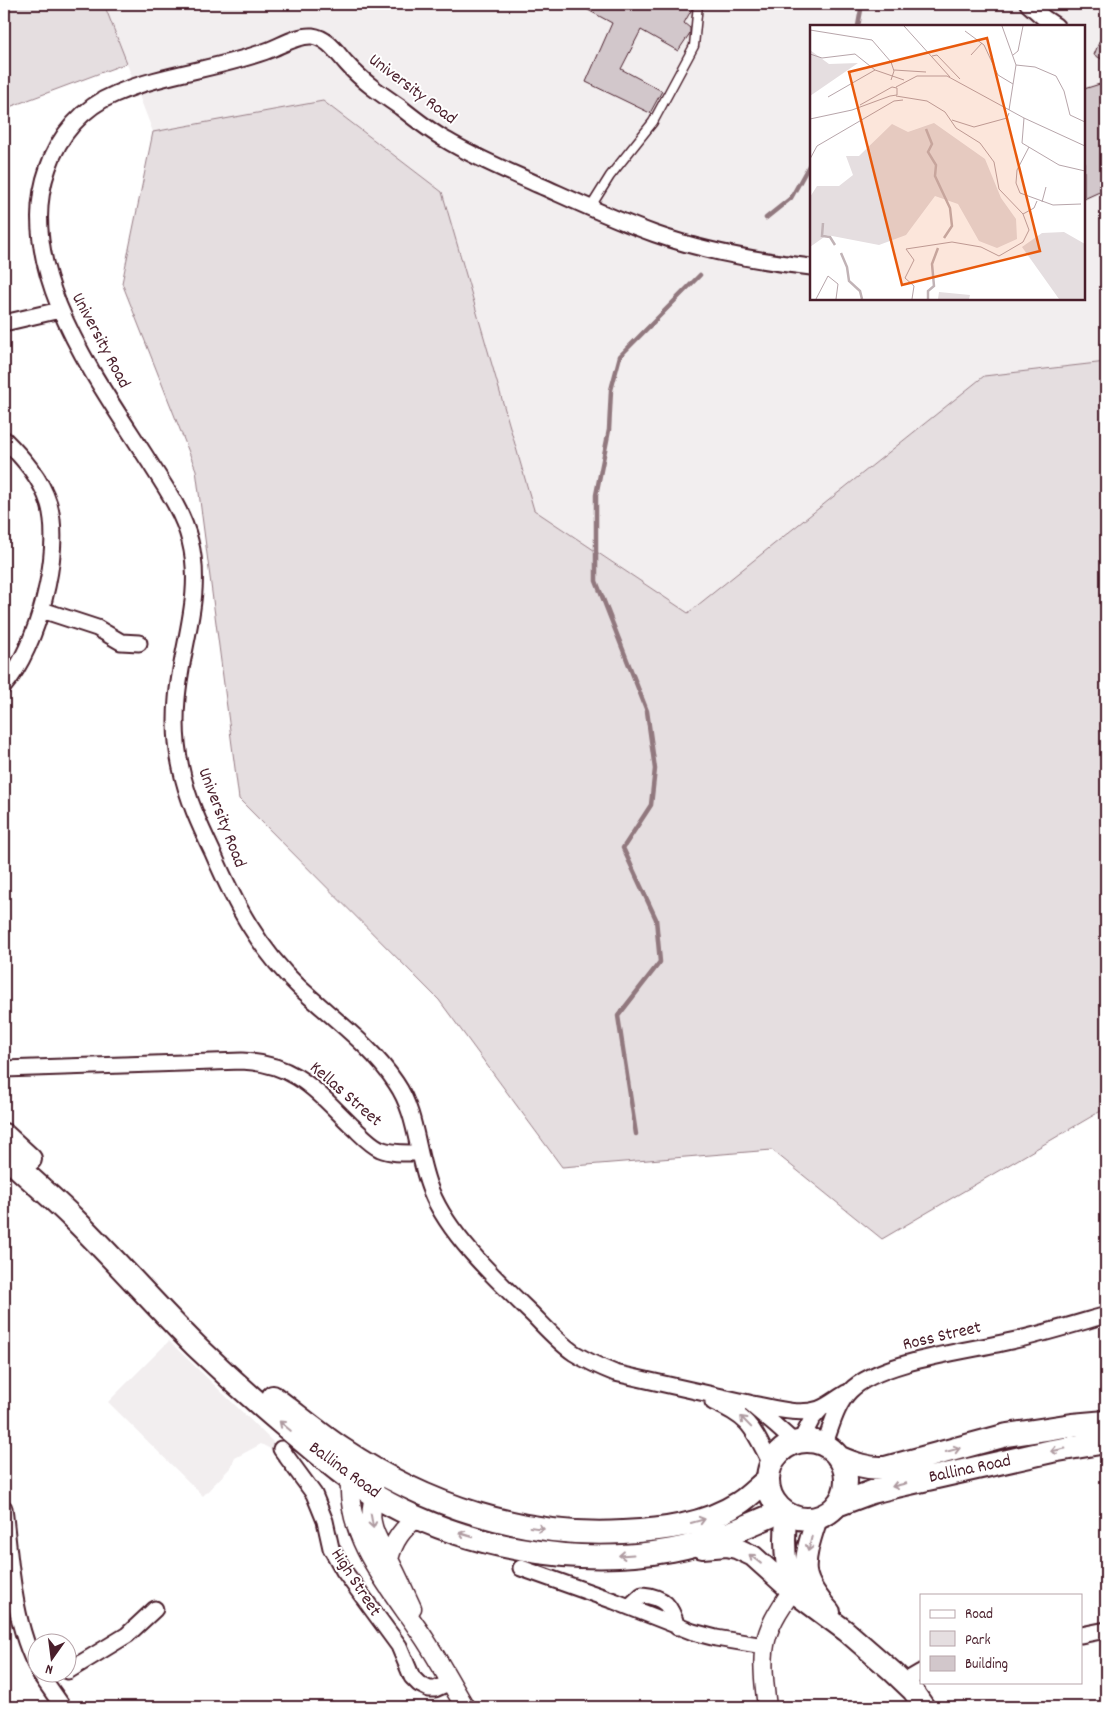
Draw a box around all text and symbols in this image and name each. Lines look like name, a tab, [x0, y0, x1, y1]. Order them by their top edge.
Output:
inset map	[810, 25, 1085, 300]
street label: University Road	[363, 48, 461, 132]
street label: University Road	[64, 289, 136, 393]
street label: University Road	[191, 765, 251, 871]
street label: Kellas Street	[303, 1056, 387, 1134]
street label: Ross Street	[900, 1316, 984, 1358]
one-way arrow	[740, 1416, 752, 1428]
one-way arrow	[279, 1420, 292, 1431]
street label: Ballina Road	[303, 1436, 385, 1506]
one-way arrow	[944, 1445, 960, 1454]
one-way arrow	[1051, 1446, 1067, 1456]
street label: Ballina Road	[927, 1449, 1013, 1491]
one-way arrow	[892, 1481, 908, 1490]
one-way arrow	[368, 1513, 378, 1529]
one-way arrow	[689, 1516, 705, 1526]
one-way arrow	[528, 1523, 544, 1533]
one-way arrow	[459, 1530, 475, 1540]
one-way arrow	[805, 1536, 814, 1552]
street label: High Street	[324, 1544, 387, 1622]
one-way arrow	[619, 1550, 635, 1559]
one-way arrow	[749, 1553, 762, 1564]
legend	[920, 1594, 1082, 1684]
text: Road	[965, 1604, 993, 1626]
text: Park	[965, 1630, 991, 1652]
north arrow	[28, 1634, 78, 1684]
text: Building	[965, 1654, 1008, 1676]
text: N	[43, 1658, 55, 1679]

